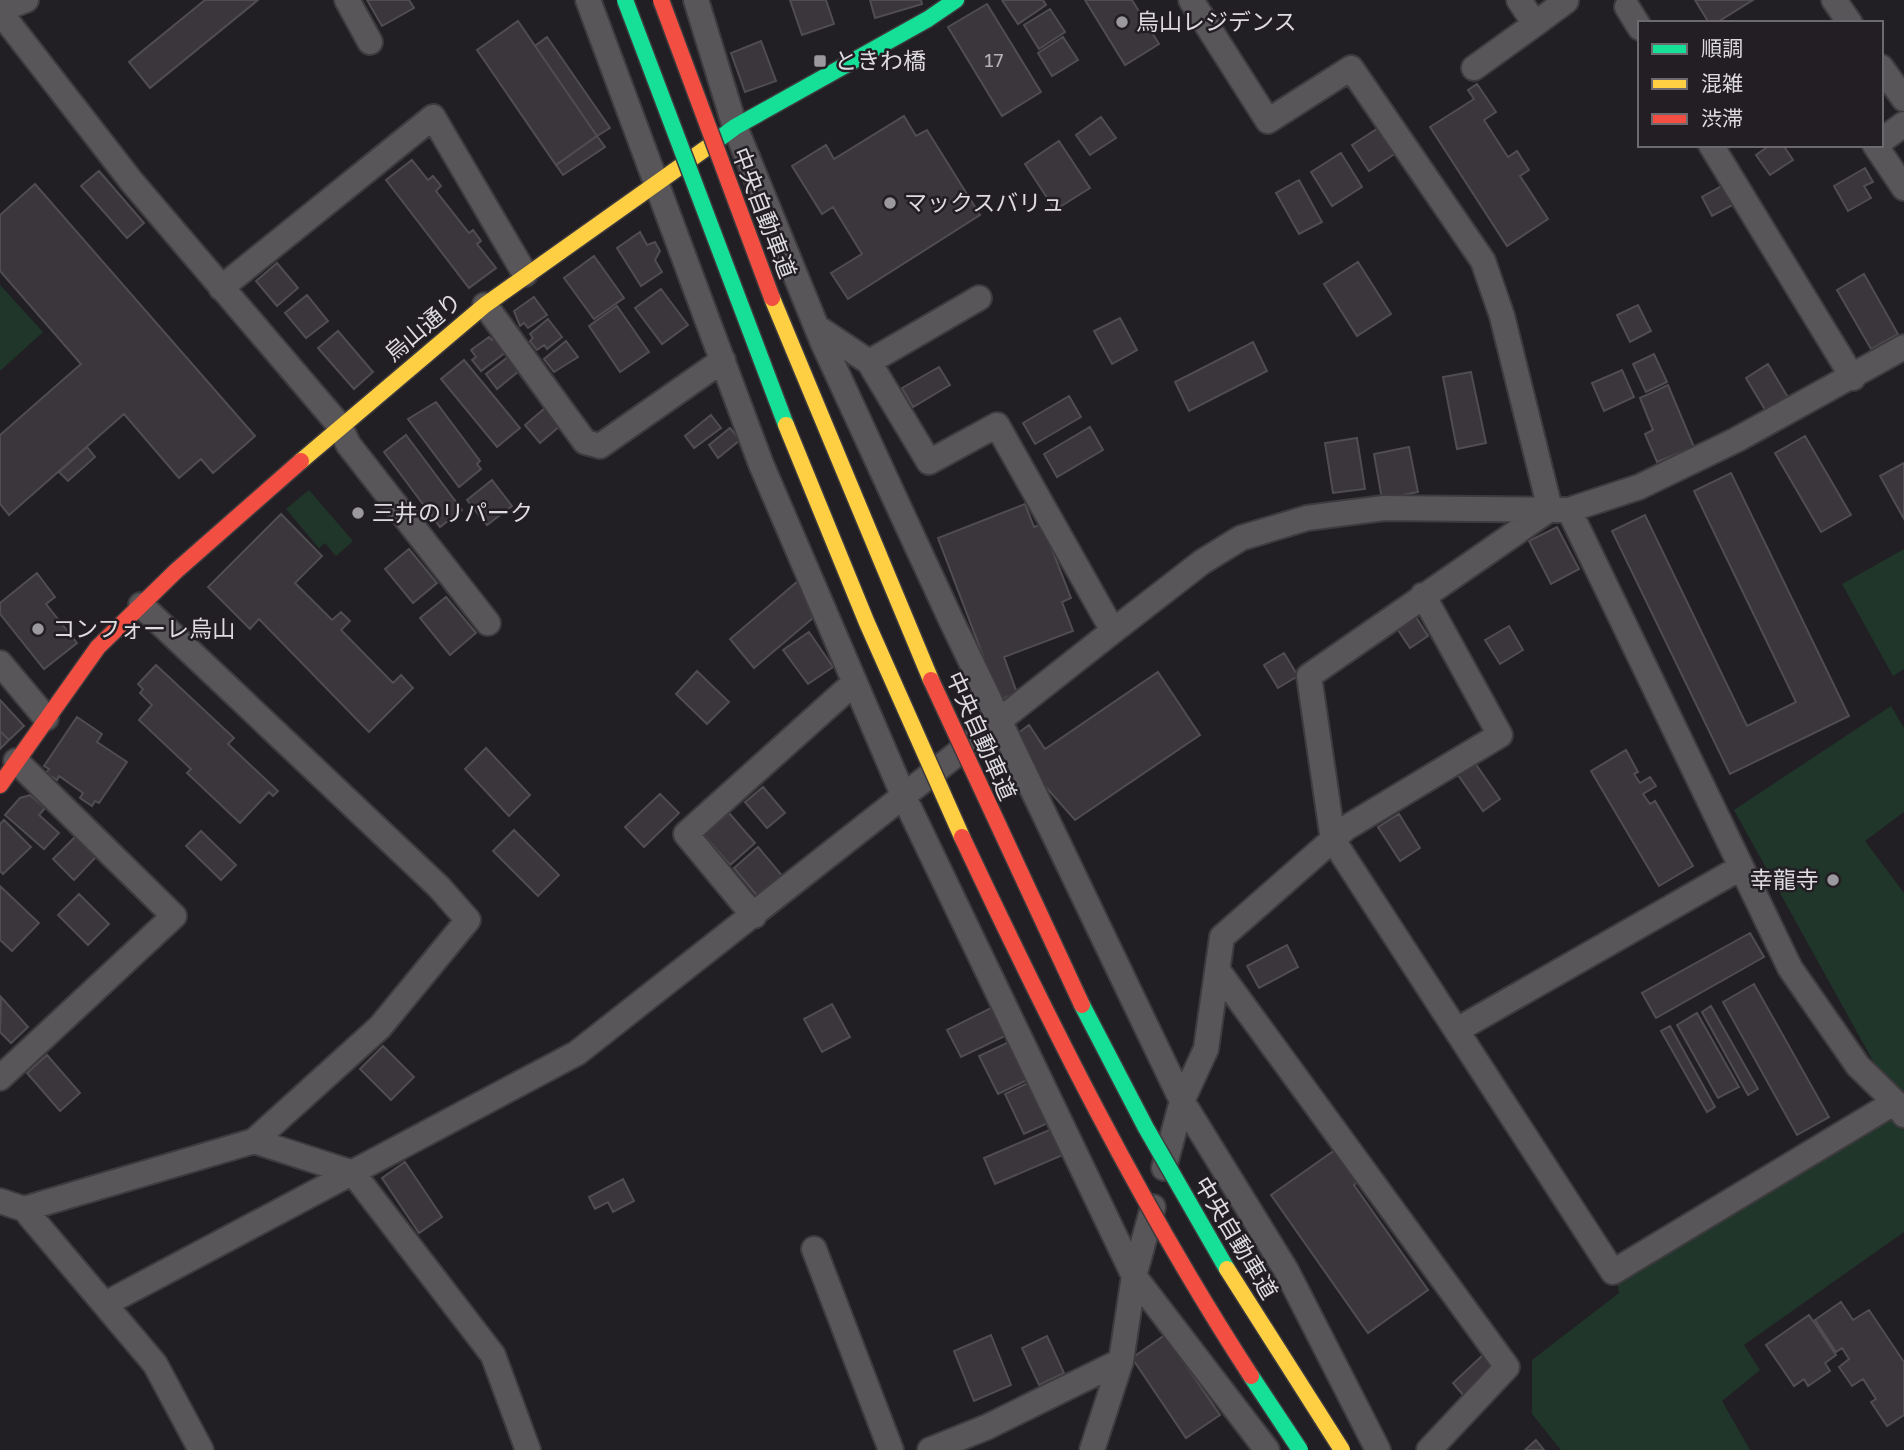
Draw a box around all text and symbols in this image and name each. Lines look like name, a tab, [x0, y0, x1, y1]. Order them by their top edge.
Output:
place label: 烏山レジデンス	[1136, 7, 1297, 35]
marker: 烏山レジデンス	[1114, 14, 1130, 30]
legend	[1638, 21, 1883, 147]
text: 順調	[1701, 35, 1743, 61]
place label: ときわ橋	[834, 46, 926, 74]
house number: 17	[984, 48, 1004, 71]
marker: ときわ橋	[812, 53, 828, 69]
text: 混雑	[1701, 70, 1743, 96]
text: 渋滞	[1701, 105, 1743, 131]
street label: 中央自動車道	[727, 143, 803, 282]
place label: マックスバリュ	[904, 188, 1064, 216]
marker: マックスバリュ	[882, 195, 898, 211]
street label: 烏山通り	[378, 286, 467, 367]
place label: 三井のリパーク	[372, 498, 533, 526]
marker: 三井のリパーク	[350, 505, 366, 521]
place label: コンフォーレ烏山	[52, 614, 235, 642]
marker: コンフォーレ烏山	[30, 621, 46, 637]
street label: 中央自動車道	[941, 667, 1023, 804]
place label: 幸龍寺	[1750, 865, 1819, 893]
marker: 幸龍寺	[1825, 872, 1841, 888]
street label: 中央自動車道	[1189, 1171, 1284, 1304]

